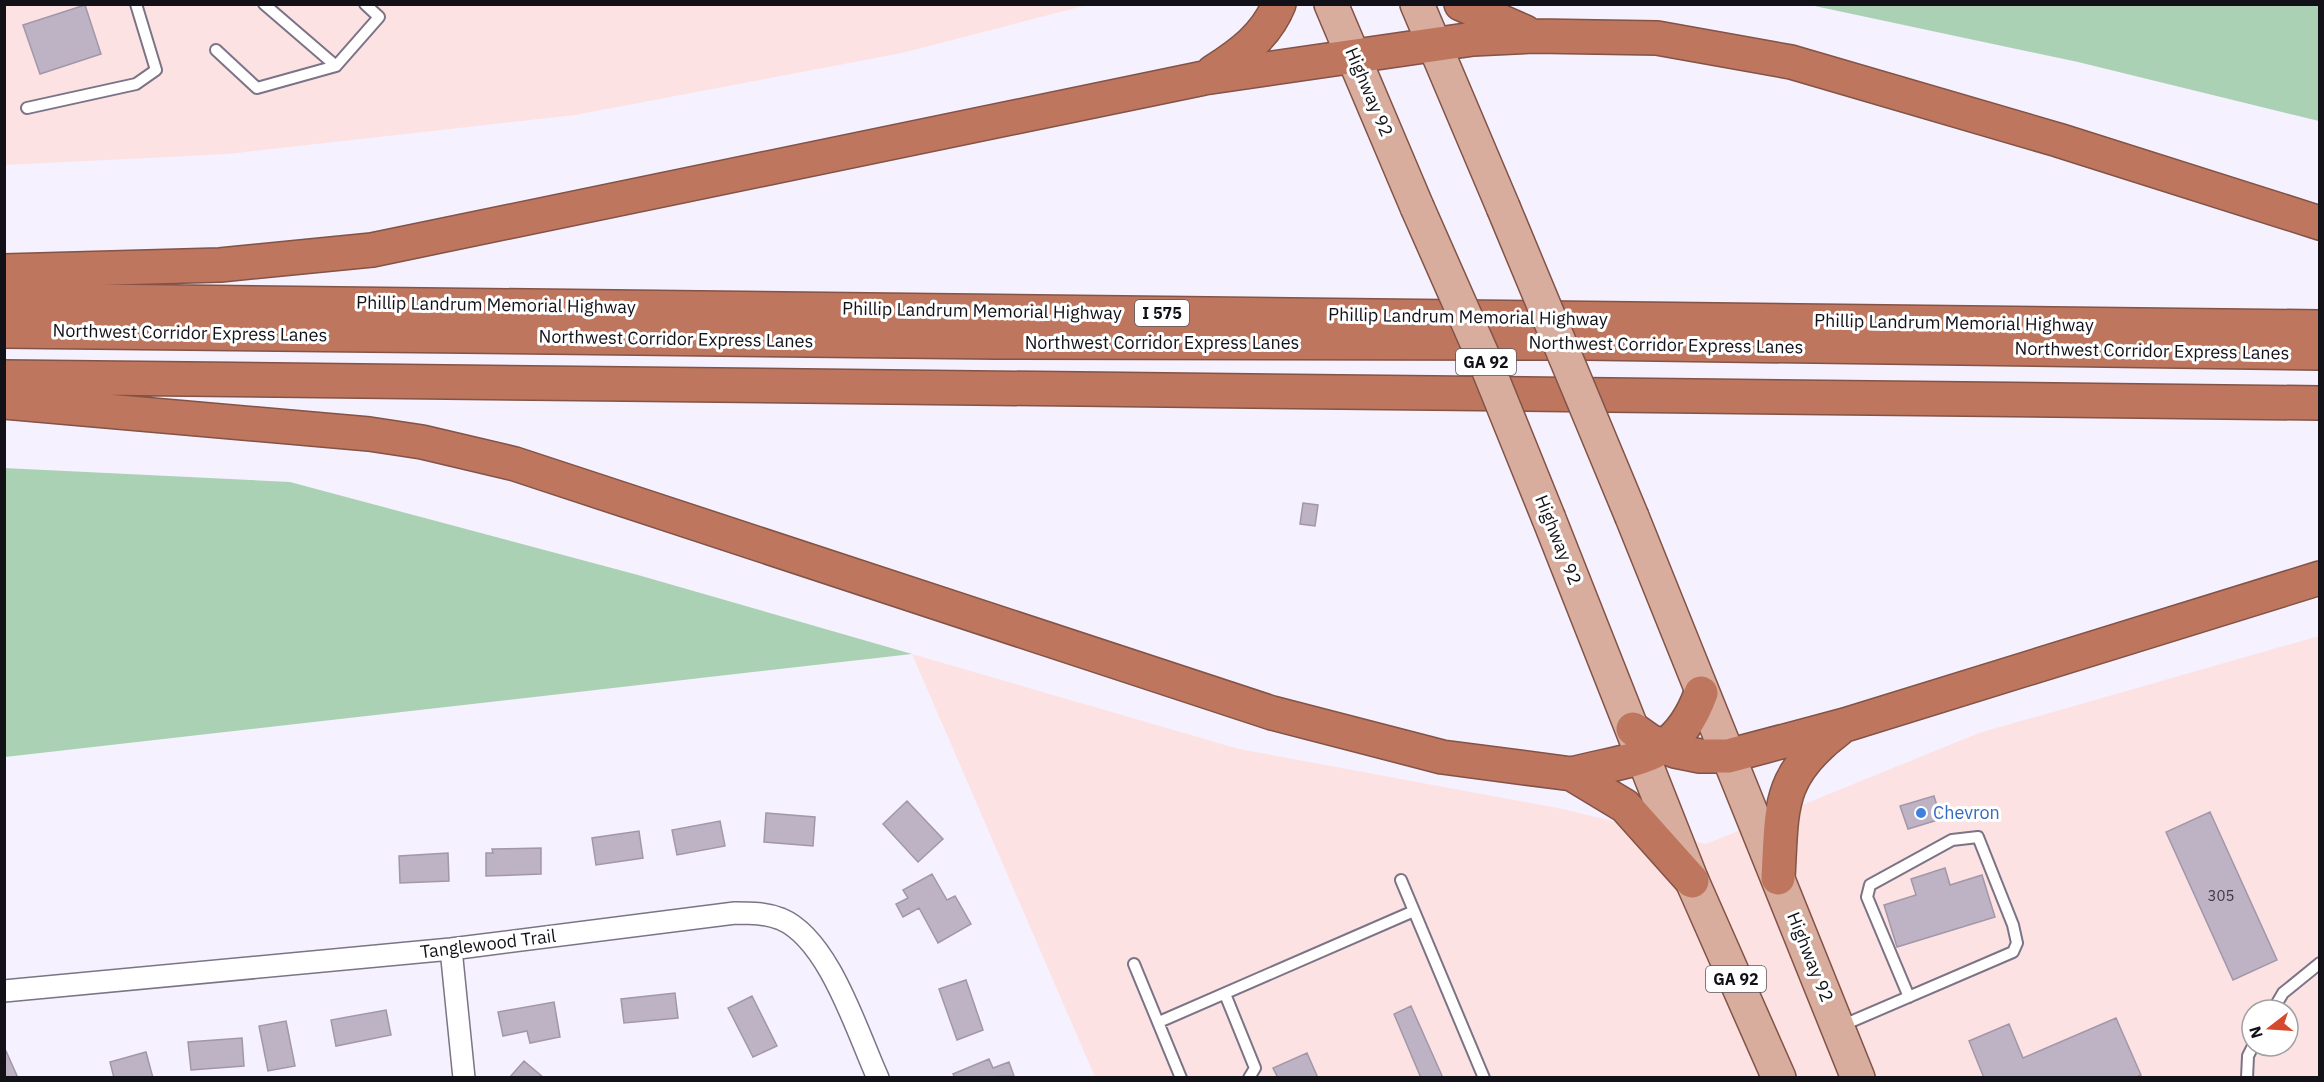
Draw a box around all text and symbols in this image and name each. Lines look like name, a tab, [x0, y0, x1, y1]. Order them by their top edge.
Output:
street label: Highway 92	[1340, 44, 1399, 140]
street label: Phillip Landrum Memorial Highway	[356, 291, 636, 318]
street label: Phillip Landrum Memorial Highway	[842, 297, 1122, 324]
road number: I 575	[1135, 300, 1189, 326]
street label: Phillip Landrum Memorial Highway	[1328, 303, 1608, 330]
street label: Phillip Landrum Memorial Highway	[1814, 309, 2094, 336]
street label: Northwest Corridor Express Lanes	[52, 319, 328, 346]
street label: Northwest Corridor Express Lanes	[538, 325, 814, 352]
street label: Northwest Corridor Express Lanes	[1025, 331, 1299, 354]
street label: Northwest Corridor Express Lanes	[1528, 331, 1804, 358]
street label: Northwest Corridor Express Lanes	[2014, 337, 2290, 364]
road number: GA 92	[1456, 349, 1516, 375]
street label: Highway 92	[1530, 492, 1587, 588]
place label: Chevron	[1933, 801, 2000, 824]
marker: Chevron	[1914, 806, 1928, 820]
house number: 305	[2207, 886, 2235, 905]
street label: Highway 92	[1782, 909, 1839, 1005]
street label: Tanglewood Trail	[419, 924, 557, 963]
road number: GA 92	[1706, 966, 1766, 992]
north arrow	[2240, 998, 2300, 1058]
text: N	[2244, 1024, 2267, 1041]

